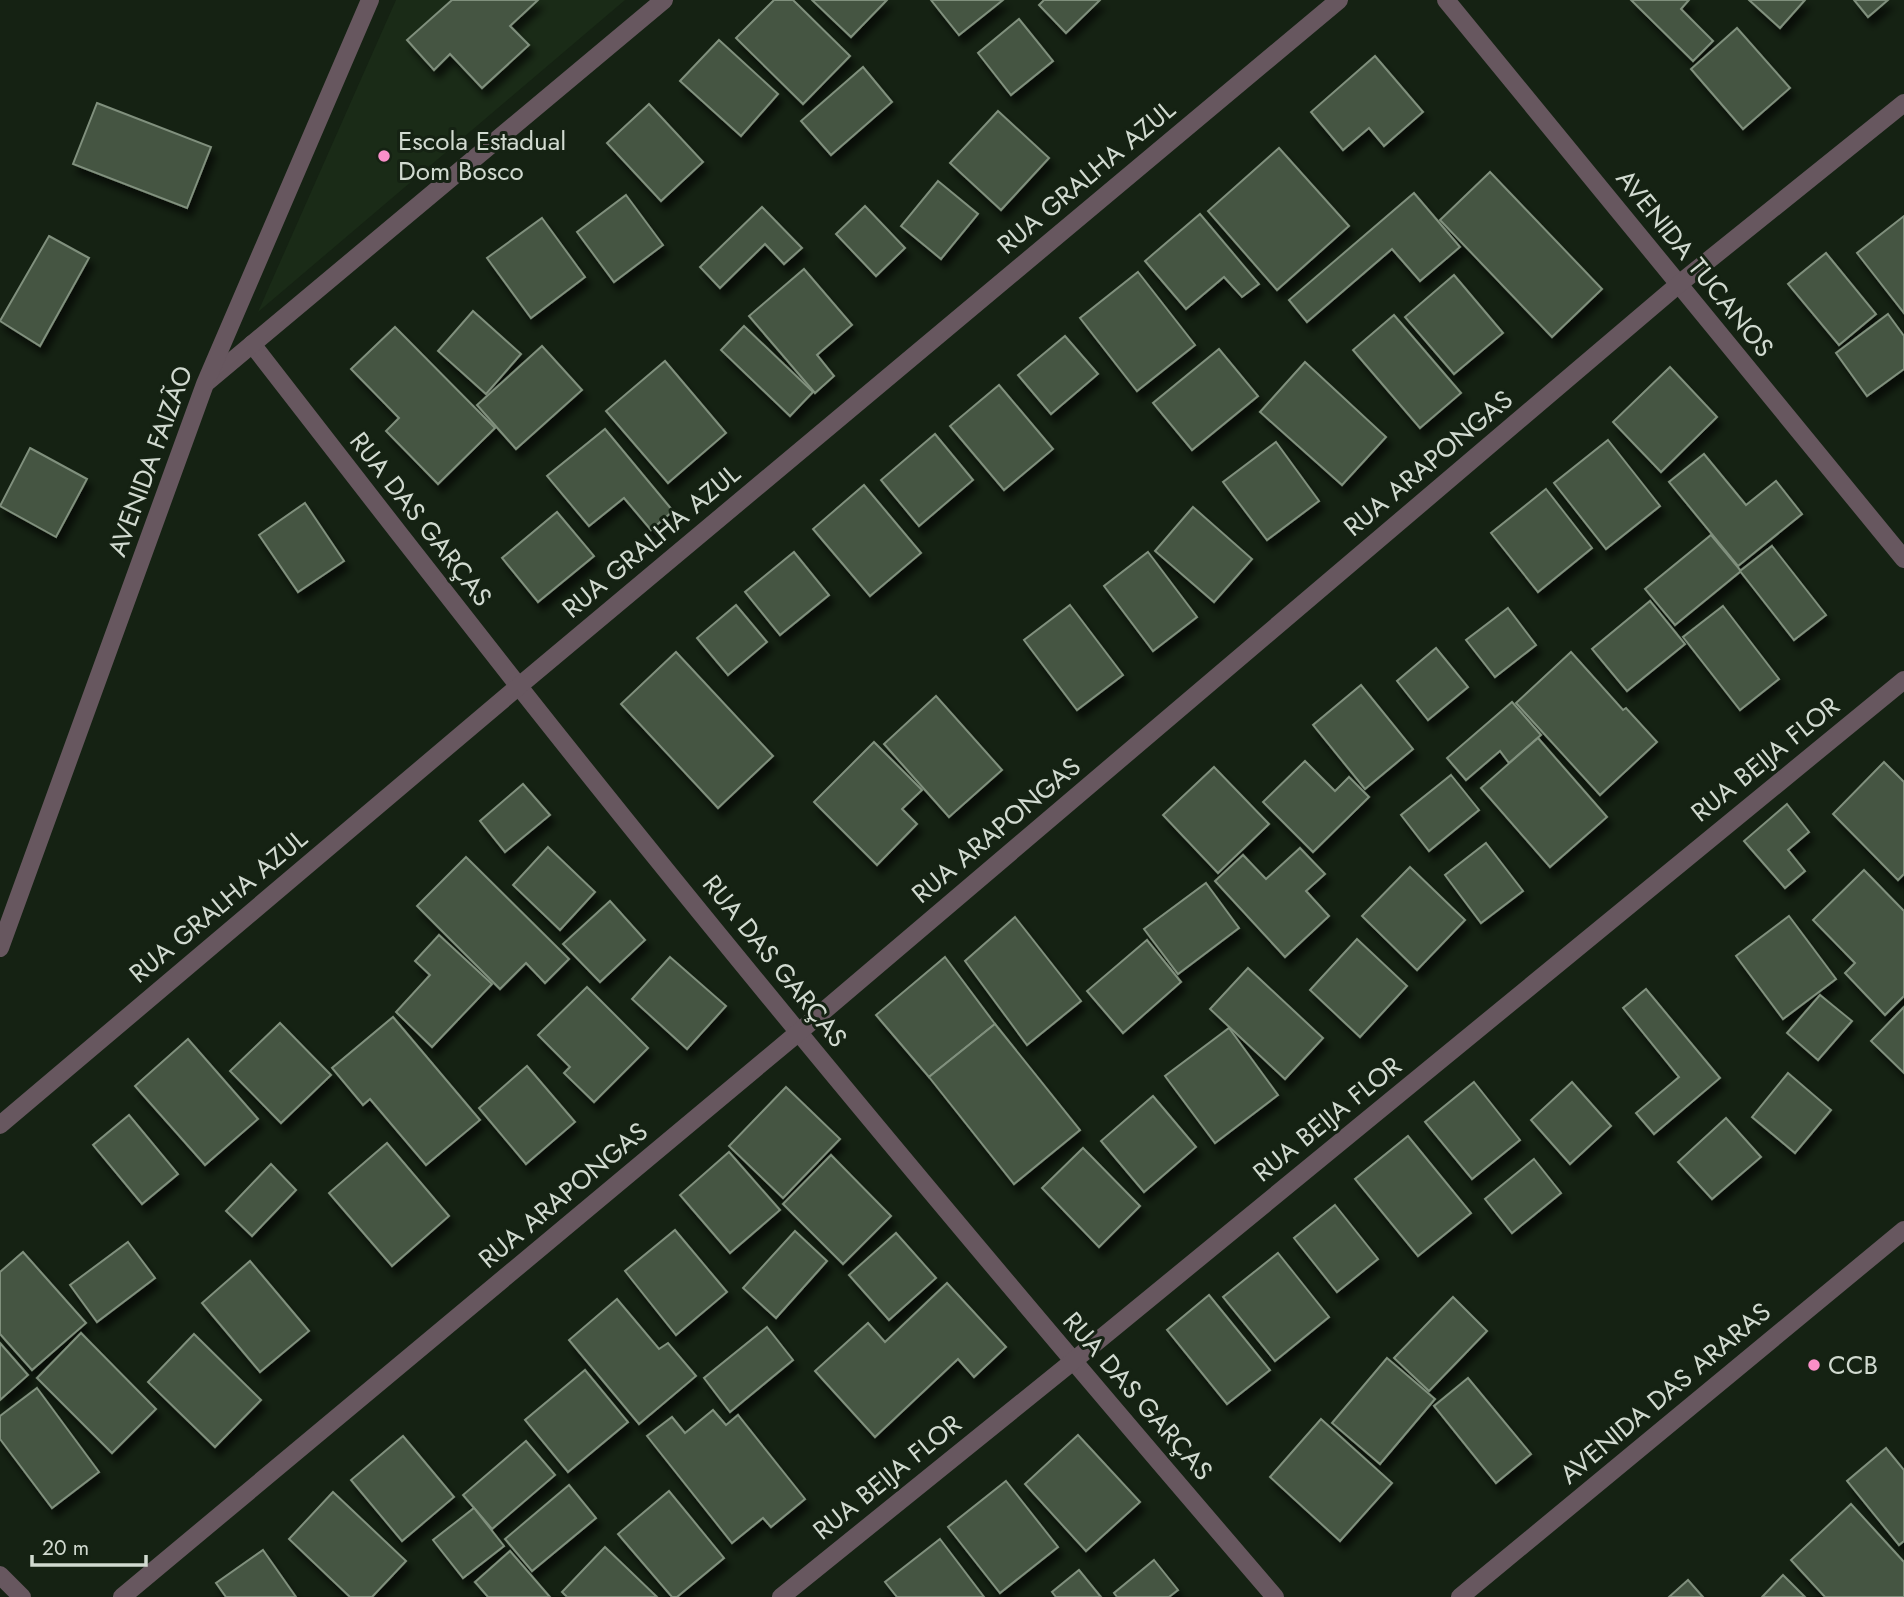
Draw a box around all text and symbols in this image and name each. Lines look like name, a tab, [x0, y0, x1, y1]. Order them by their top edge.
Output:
street label: RUA GRALHA AZUL	[989, 91, 1184, 263]
place label: Escola Estadual Dom Bosco	[398, 122, 566, 190]
marker: Escola Estadual Dom Bosco	[376, 148, 392, 164]
street label: AVENIDA TUCANOS	[1607, 161, 1783, 365]
street label: AVENIDA FAIZÃO	[98, 360, 202, 562]
street label: RUA ARAPONGAS	[1335, 381, 1521, 545]
street label: RUA DAS GARÇAS	[341, 424, 501, 614]
street label: RUA GRALHA AZUL	[554, 455, 749, 627]
street label: RUA BEIJA FLOR	[1683, 687, 1848, 831]
street label: RUA ARAPONGAS	[903, 748, 1089, 912]
street label: RUA GRALHA AZUL	[121, 820, 316, 992]
street label: RUA DAS GARÇAS	[693, 867, 857, 1055]
street label: RUA BEIJA FLOR	[1245, 1047, 1410, 1191]
street label: RUA ARAPONGAS	[470, 1113, 656, 1277]
street label: AVENIDA DAS ARARAS	[1551, 1293, 1779, 1493]
street label: RUA DAS GARÇAS	[1054, 1303, 1222, 1489]
place label: CCB	[1828, 1346, 1878, 1384]
marker: CCB	[1806, 1357, 1822, 1373]
street label: RUA BEIJA FLOR	[805, 1405, 970, 1549]
scale bar	[32, 1524, 145, 1568]
text: 20 m	[42, 1533, 89, 1563]

